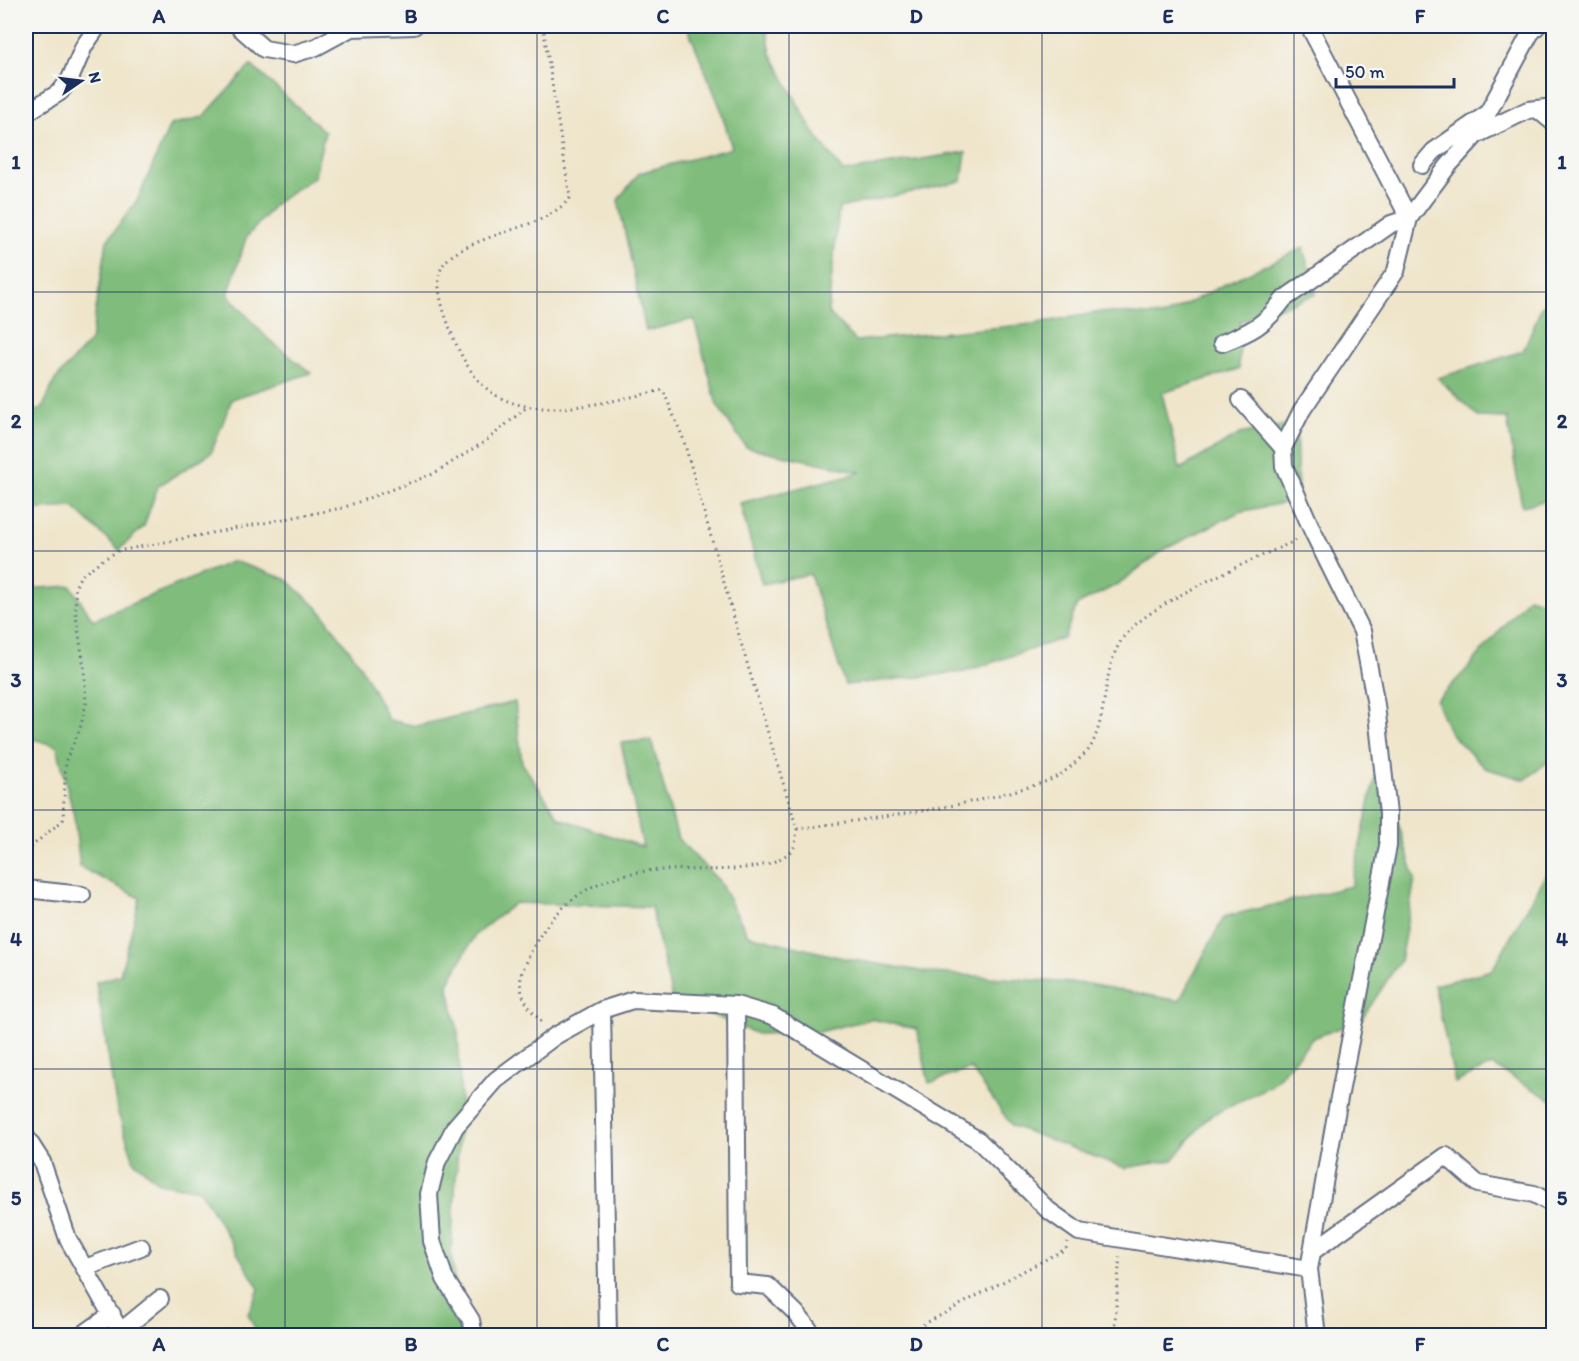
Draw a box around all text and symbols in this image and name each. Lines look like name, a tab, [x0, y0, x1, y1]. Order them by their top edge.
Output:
text: A	[152, 4, 166, 28]
text: B	[405, 4, 418, 28]
text: C	[657, 4, 670, 28]
text: D	[909, 4, 923, 28]
text: E	[1162, 4, 1174, 28]
text: F	[1415, 4, 1426, 28]
north arrow	[51, 51, 111, 111]
scale bar	[1336, 51, 1454, 89]
text: 50 m	[1345, 61, 1385, 83]
text: N	[85, 70, 106, 85]
text: 1	[11, 150, 21, 174]
text: 1	[1557, 150, 1567, 174]
text: 2	[11, 409, 22, 433]
text: 2	[1557, 409, 1568, 433]
text: 3	[11, 668, 22, 692]
text: 3	[1557, 668, 1568, 692]
text: 4	[10, 927, 22, 951]
text: 4	[1556, 927, 1568, 951]
text: 5	[11, 1186, 22, 1210]
text: 5	[1557, 1186, 1568, 1210]
text: A	[152, 1332, 166, 1356]
text: B	[405, 1332, 418, 1356]
text: C	[657, 1332, 670, 1356]
text: D	[909, 1332, 923, 1356]
text: E	[1162, 1332, 1174, 1356]
text: F	[1415, 1332, 1426, 1356]

